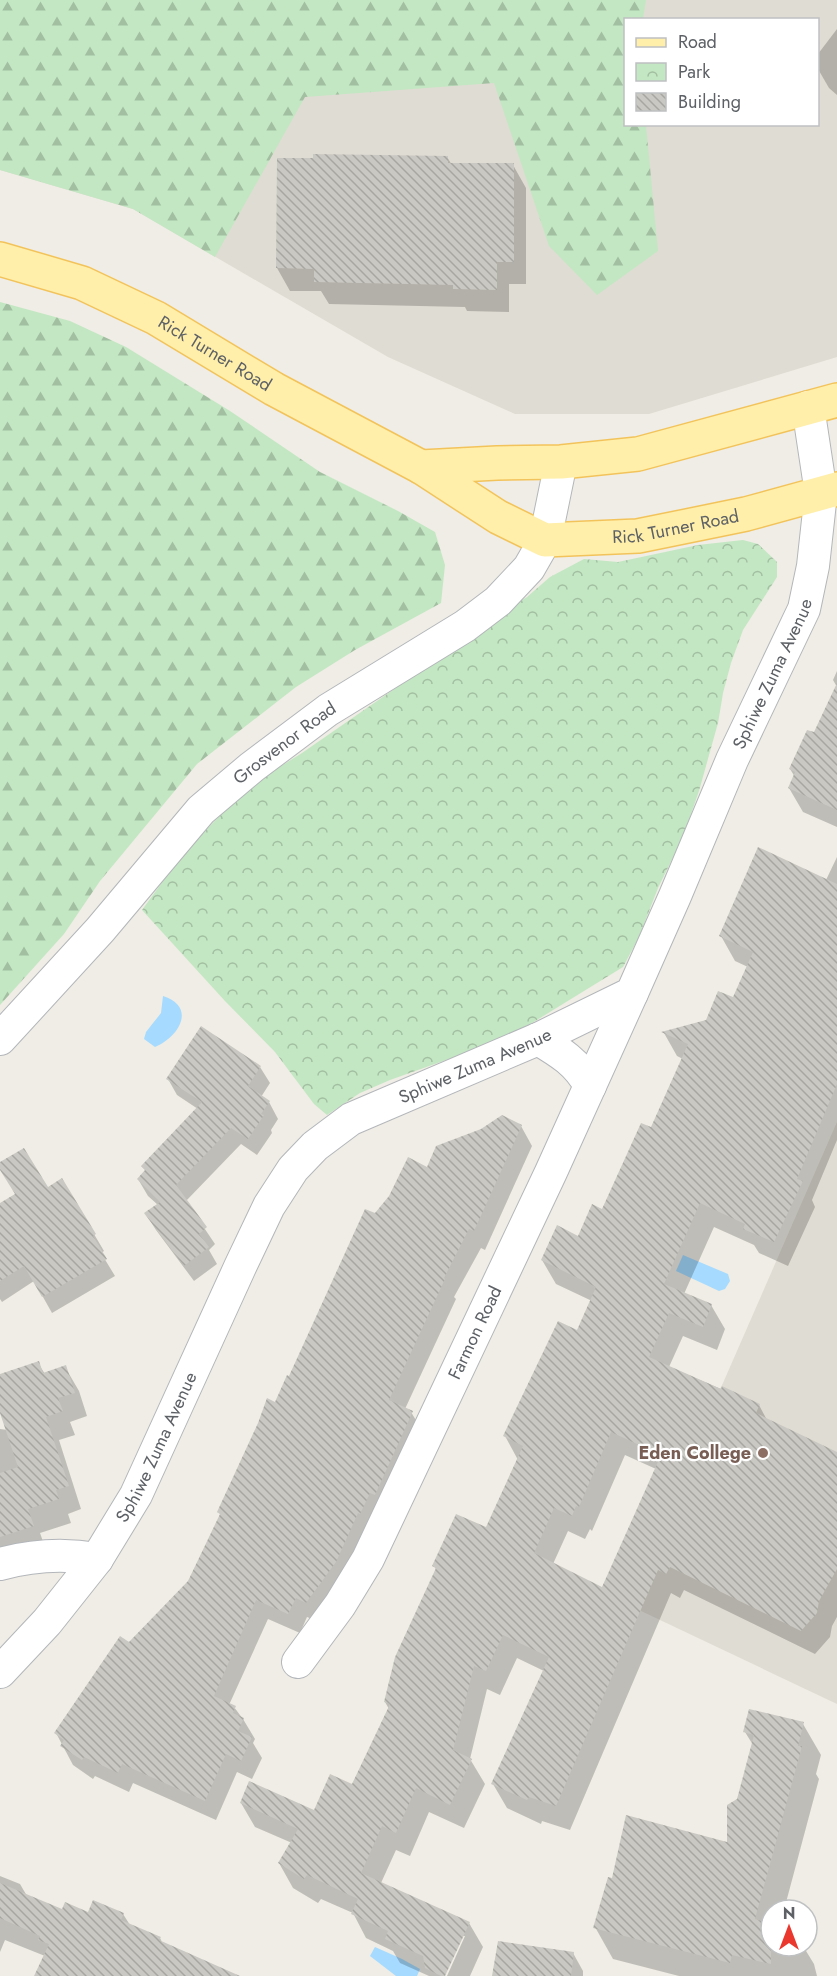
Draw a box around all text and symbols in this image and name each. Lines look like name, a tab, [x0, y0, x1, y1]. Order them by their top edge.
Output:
legend	[624, 18, 819, 126]
text: Road	[678, 29, 717, 55]
text: Park	[678, 59, 710, 85]
text: Building	[678, 89, 741, 115]
street label: Rick Turner Road	[153, 309, 277, 398]
street label: Rick Turner Road	[612, 503, 741, 550]
street label: Sphiwe Zuma Avenue	[726, 597, 819, 754]
street label: Grosvenor Road	[227, 695, 341, 791]
street label: Sphiwe Zuma Avenue	[395, 1021, 556, 1110]
street label: Farmon Road	[442, 1282, 508, 1384]
street label: Sphiwe Zuma Avenue	[109, 1368, 203, 1527]
place label: Eden College	[638, 1440, 751, 1466]
marker: Eden College	[756, 1446, 770, 1460]
north arrow	[759, 1898, 819, 1958]
text: N	[783, 1902, 795, 1925]

